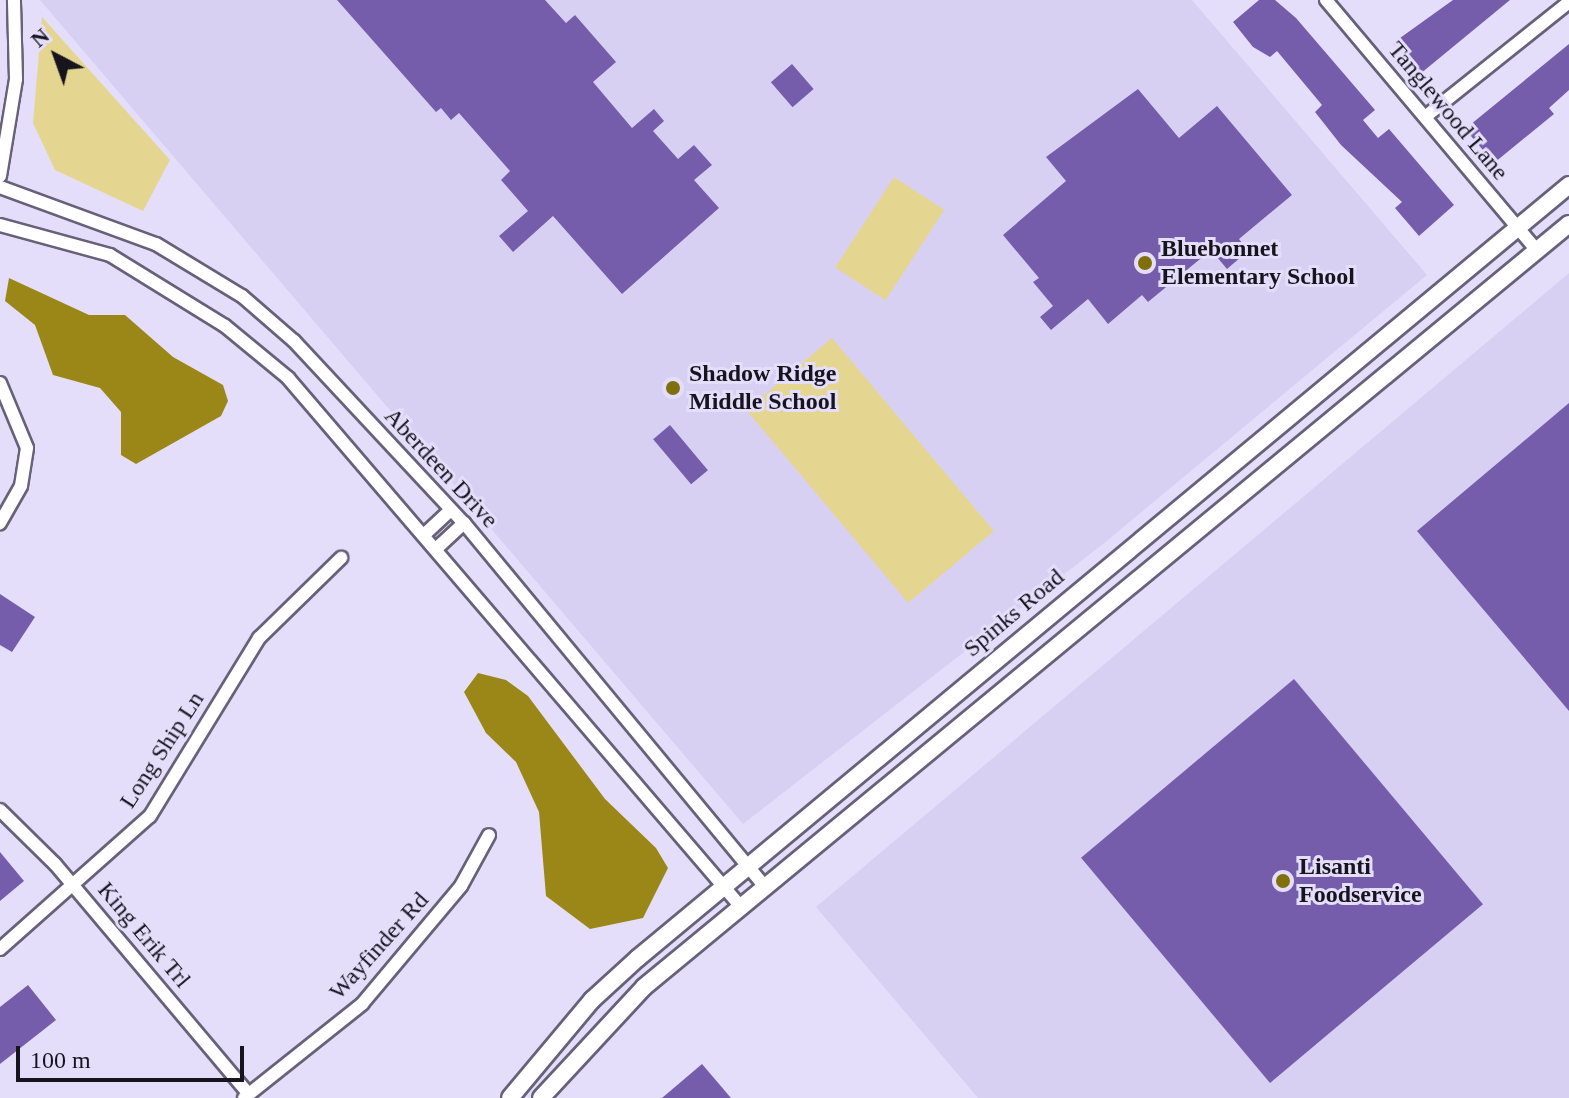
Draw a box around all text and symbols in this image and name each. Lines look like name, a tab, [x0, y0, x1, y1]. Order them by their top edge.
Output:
north arrow	[16, 16, 96, 96]
text: N	[26, 23, 54, 52]
street label: Tanglewood Lane	[1382, 36, 1514, 186]
place label: Bluebonnet Elementary School	[1161, 235, 1355, 291]
marker: Bluebonnet Elementary School	[1136, 254, 1154, 272]
place label: Shadow Ridge Middle School	[689, 360, 836, 416]
marker: Shadow Ridge Middle School	[664, 379, 682, 397]
street label: Aberdeen Drive	[378, 402, 504, 534]
street label: Spinks Road	[958, 563, 1070, 663]
street label: Long Ship Ln	[114, 686, 210, 814]
place label: Lisanti Foodservice	[1299, 853, 1422, 909]
marker: Lisanti Foodservice	[1274, 872, 1292, 890]
street label: King Erik Trl	[91, 876, 197, 994]
street label: Wayfinder Rd	[323, 886, 435, 1006]
scale bar	[20, 1030, 248, 1080]
text: 100 m	[30, 1047, 91, 1073]

